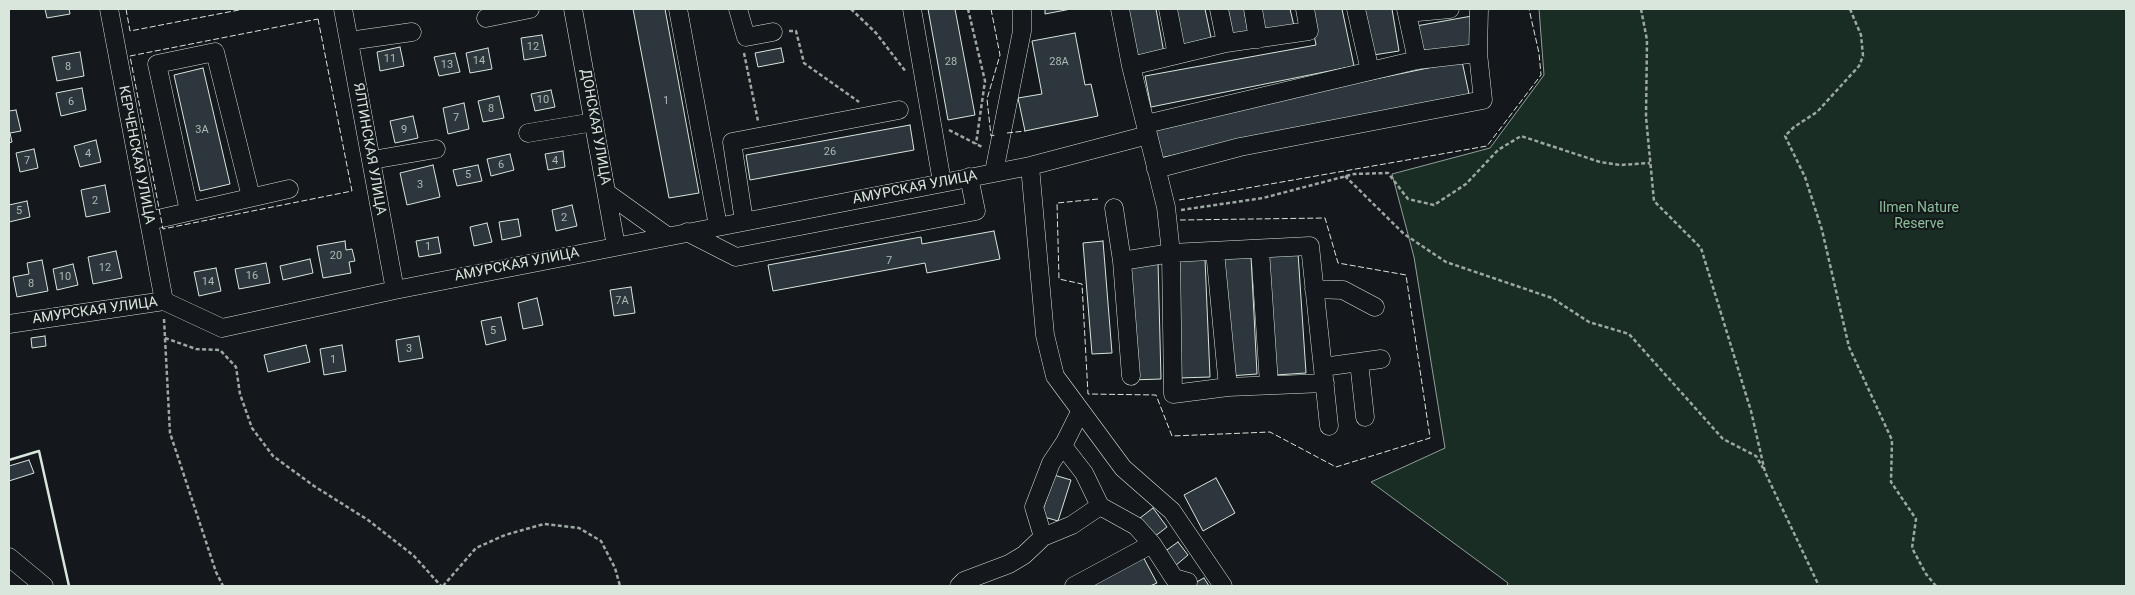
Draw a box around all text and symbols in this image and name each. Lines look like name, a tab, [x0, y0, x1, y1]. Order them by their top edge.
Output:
house number: 12	[527, 40, 539, 54]
house number: 11	[384, 52, 396, 66]
house number: 14	[473, 54, 485, 68]
house number: 28	[945, 55, 957, 69]
house number: 28А	[1049, 55, 1069, 69]
house number: 13	[441, 58, 453, 72]
house number: 8	[65, 60, 71, 74]
street label: ДОНСКАЯ УЛИЦА	[577, 68, 613, 186]
street label: ЯЛТИНСКАЯ УЛИЦА	[349, 81, 389, 217]
street label: КЕРЧЕНСКАЯ УЛИЦА	[114, 84, 158, 226]
house number: 10	[537, 93, 549, 107]
house number: 1	[663, 94, 669, 108]
house number: 6	[68, 95, 74, 109]
house number: 8	[488, 102, 494, 116]
house number: 7	[453, 111, 459, 125]
house number: 3А	[195, 123, 209, 137]
house number: 9	[401, 123, 407, 137]
house number: 26	[824, 145, 836, 159]
house number: 4	[85, 147, 91, 161]
house number: 7	[24, 154, 30, 168]
house number: 4	[552, 154, 558, 168]
house number: 6	[498, 158, 504, 172]
house number: 5	[465, 168, 471, 182]
street label: АМУРСКАЯ УЛИЦА	[851, 168, 979, 208]
house number: 3	[417, 178, 423, 192]
house number: 2	[92, 194, 98, 208]
park label: Ilmen Nature Reserve	[1879, 200, 1959, 232]
house number: 5	[16, 204, 22, 218]
house number: 2	[561, 211, 567, 225]
house number: 1	[425, 240, 431, 254]
street label: АМУРСКАЯ УЛИЦА	[453, 245, 581, 285]
house number: 20	[330, 249, 342, 263]
house number: 7	[886, 254, 892, 268]
house number: 12	[99, 261, 111, 275]
house number: 16	[246, 269, 258, 283]
house number: 10	[59, 270, 71, 284]
house number: 14	[202, 275, 214, 289]
house number: 8	[28, 277, 34, 291]
street label: АМУРСКАЯ УЛИЦА	[31, 294, 159, 328]
house number: 7А	[615, 294, 629, 308]
house number: 5	[490, 324, 496, 338]
house number: 3	[406, 342, 412, 356]
house number: 1	[330, 353, 336, 367]

